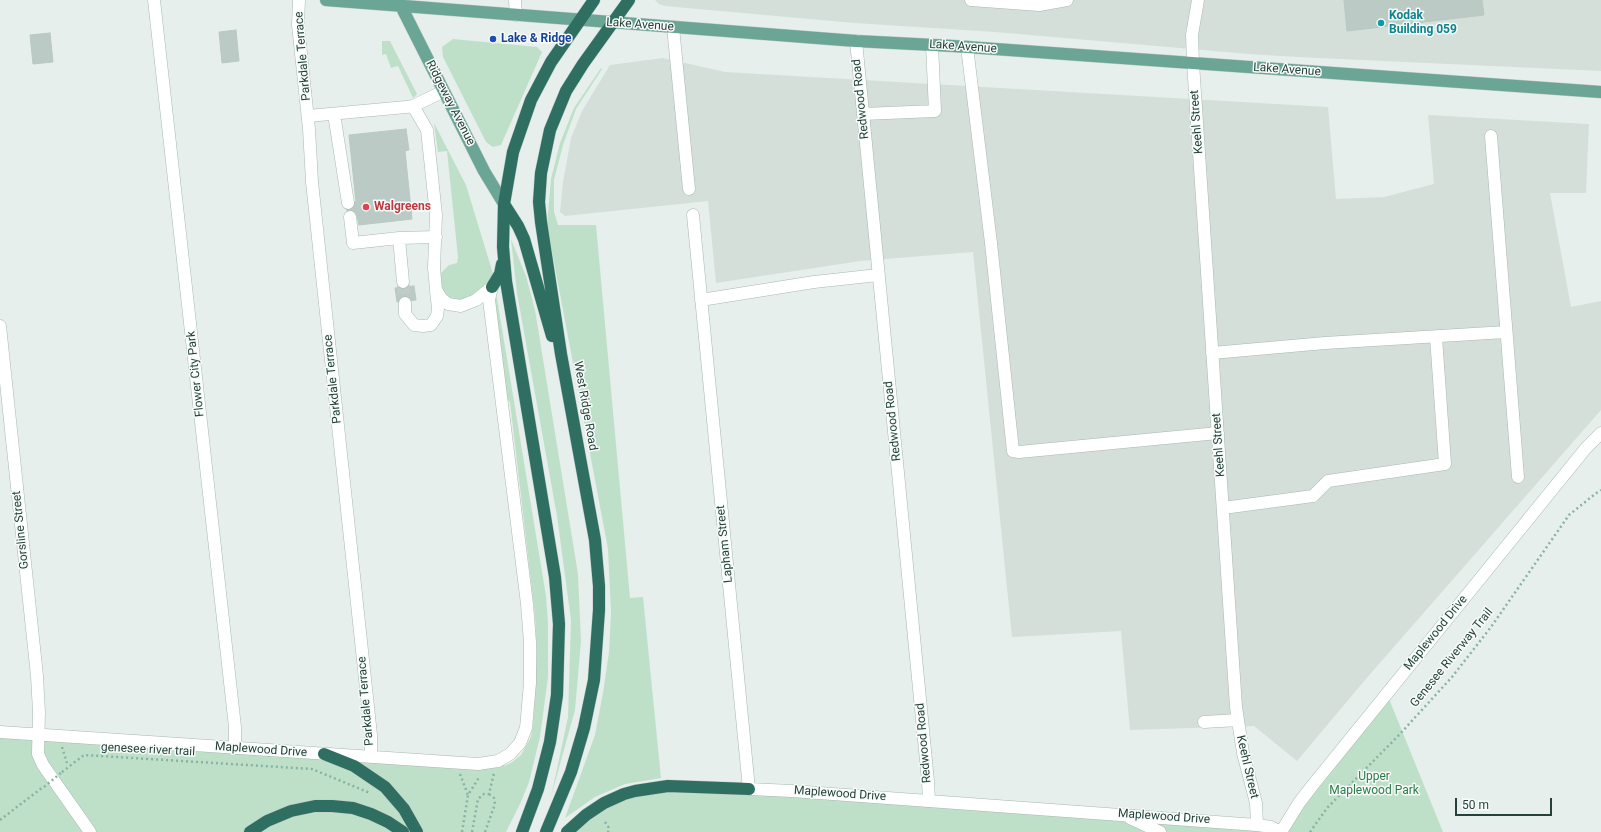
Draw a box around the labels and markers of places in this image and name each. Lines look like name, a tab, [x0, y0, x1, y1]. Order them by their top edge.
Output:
place label: Kodak Building 059	[1389, 9, 1457, 37]
marker: Kodak Building 059	[1376, 18, 1386, 28]
place label: Lake & Ridge	[501, 32, 572, 46]
marker: Lake & Ridge	[488, 34, 498, 44]
place label: Walgreens	[374, 200, 431, 214]
marker: Walgreens	[361, 202, 371, 212]

